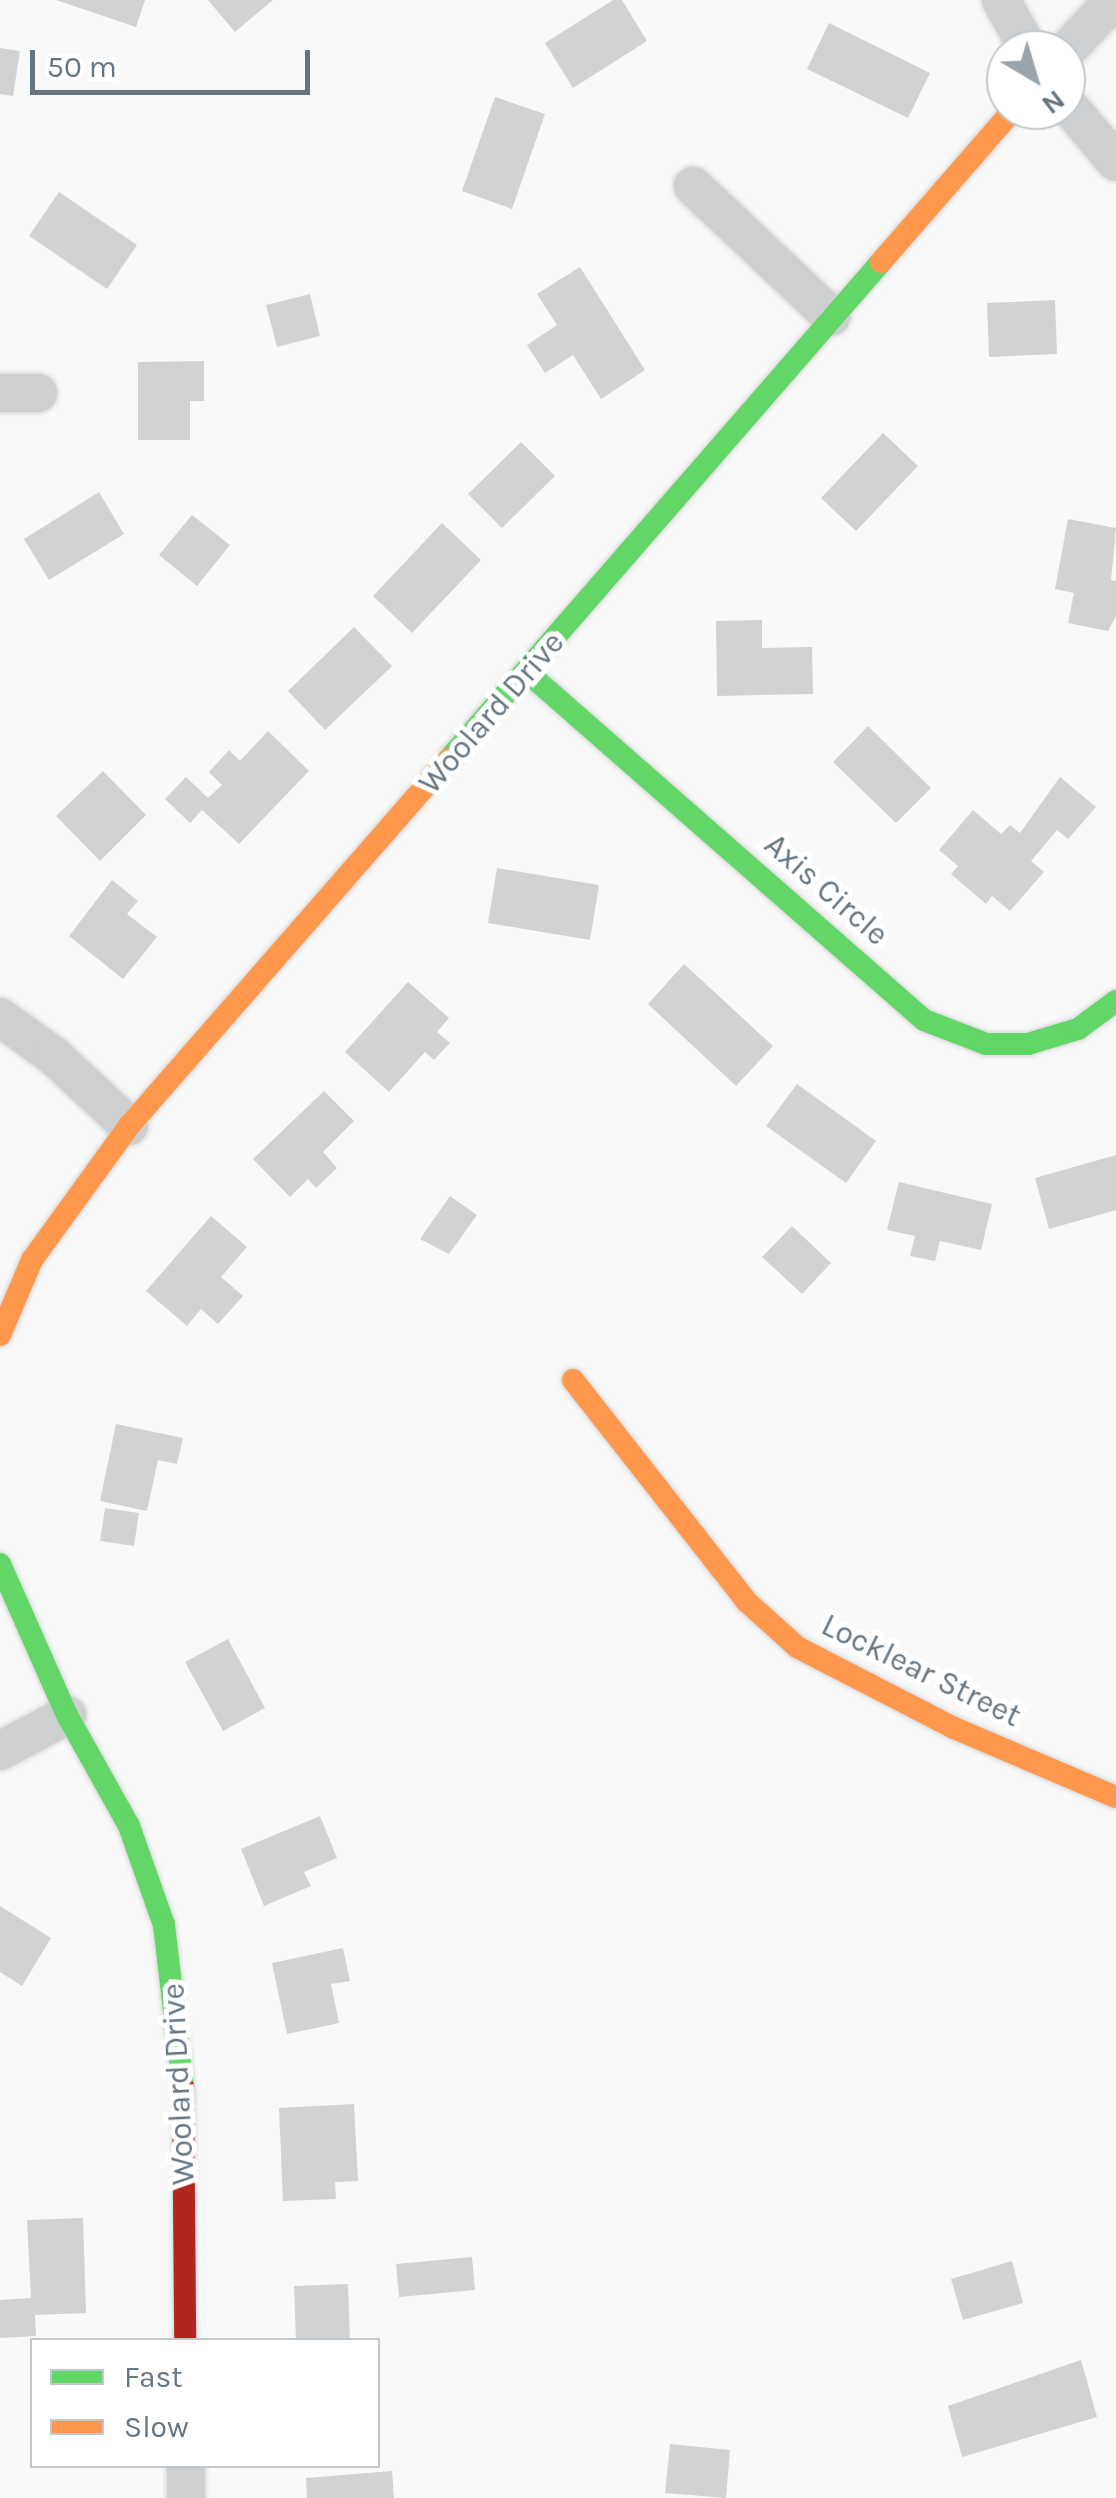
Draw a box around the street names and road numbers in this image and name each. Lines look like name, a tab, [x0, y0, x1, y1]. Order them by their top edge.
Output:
street label: Woolard Drive	[411, 624, 573, 802]
street label: Axis Circle	[756, 826, 896, 954]
street label: Locklear Street	[815, 1606, 1027, 1736]
street label: Woolard Drive	[155, 1982, 203, 2186]

